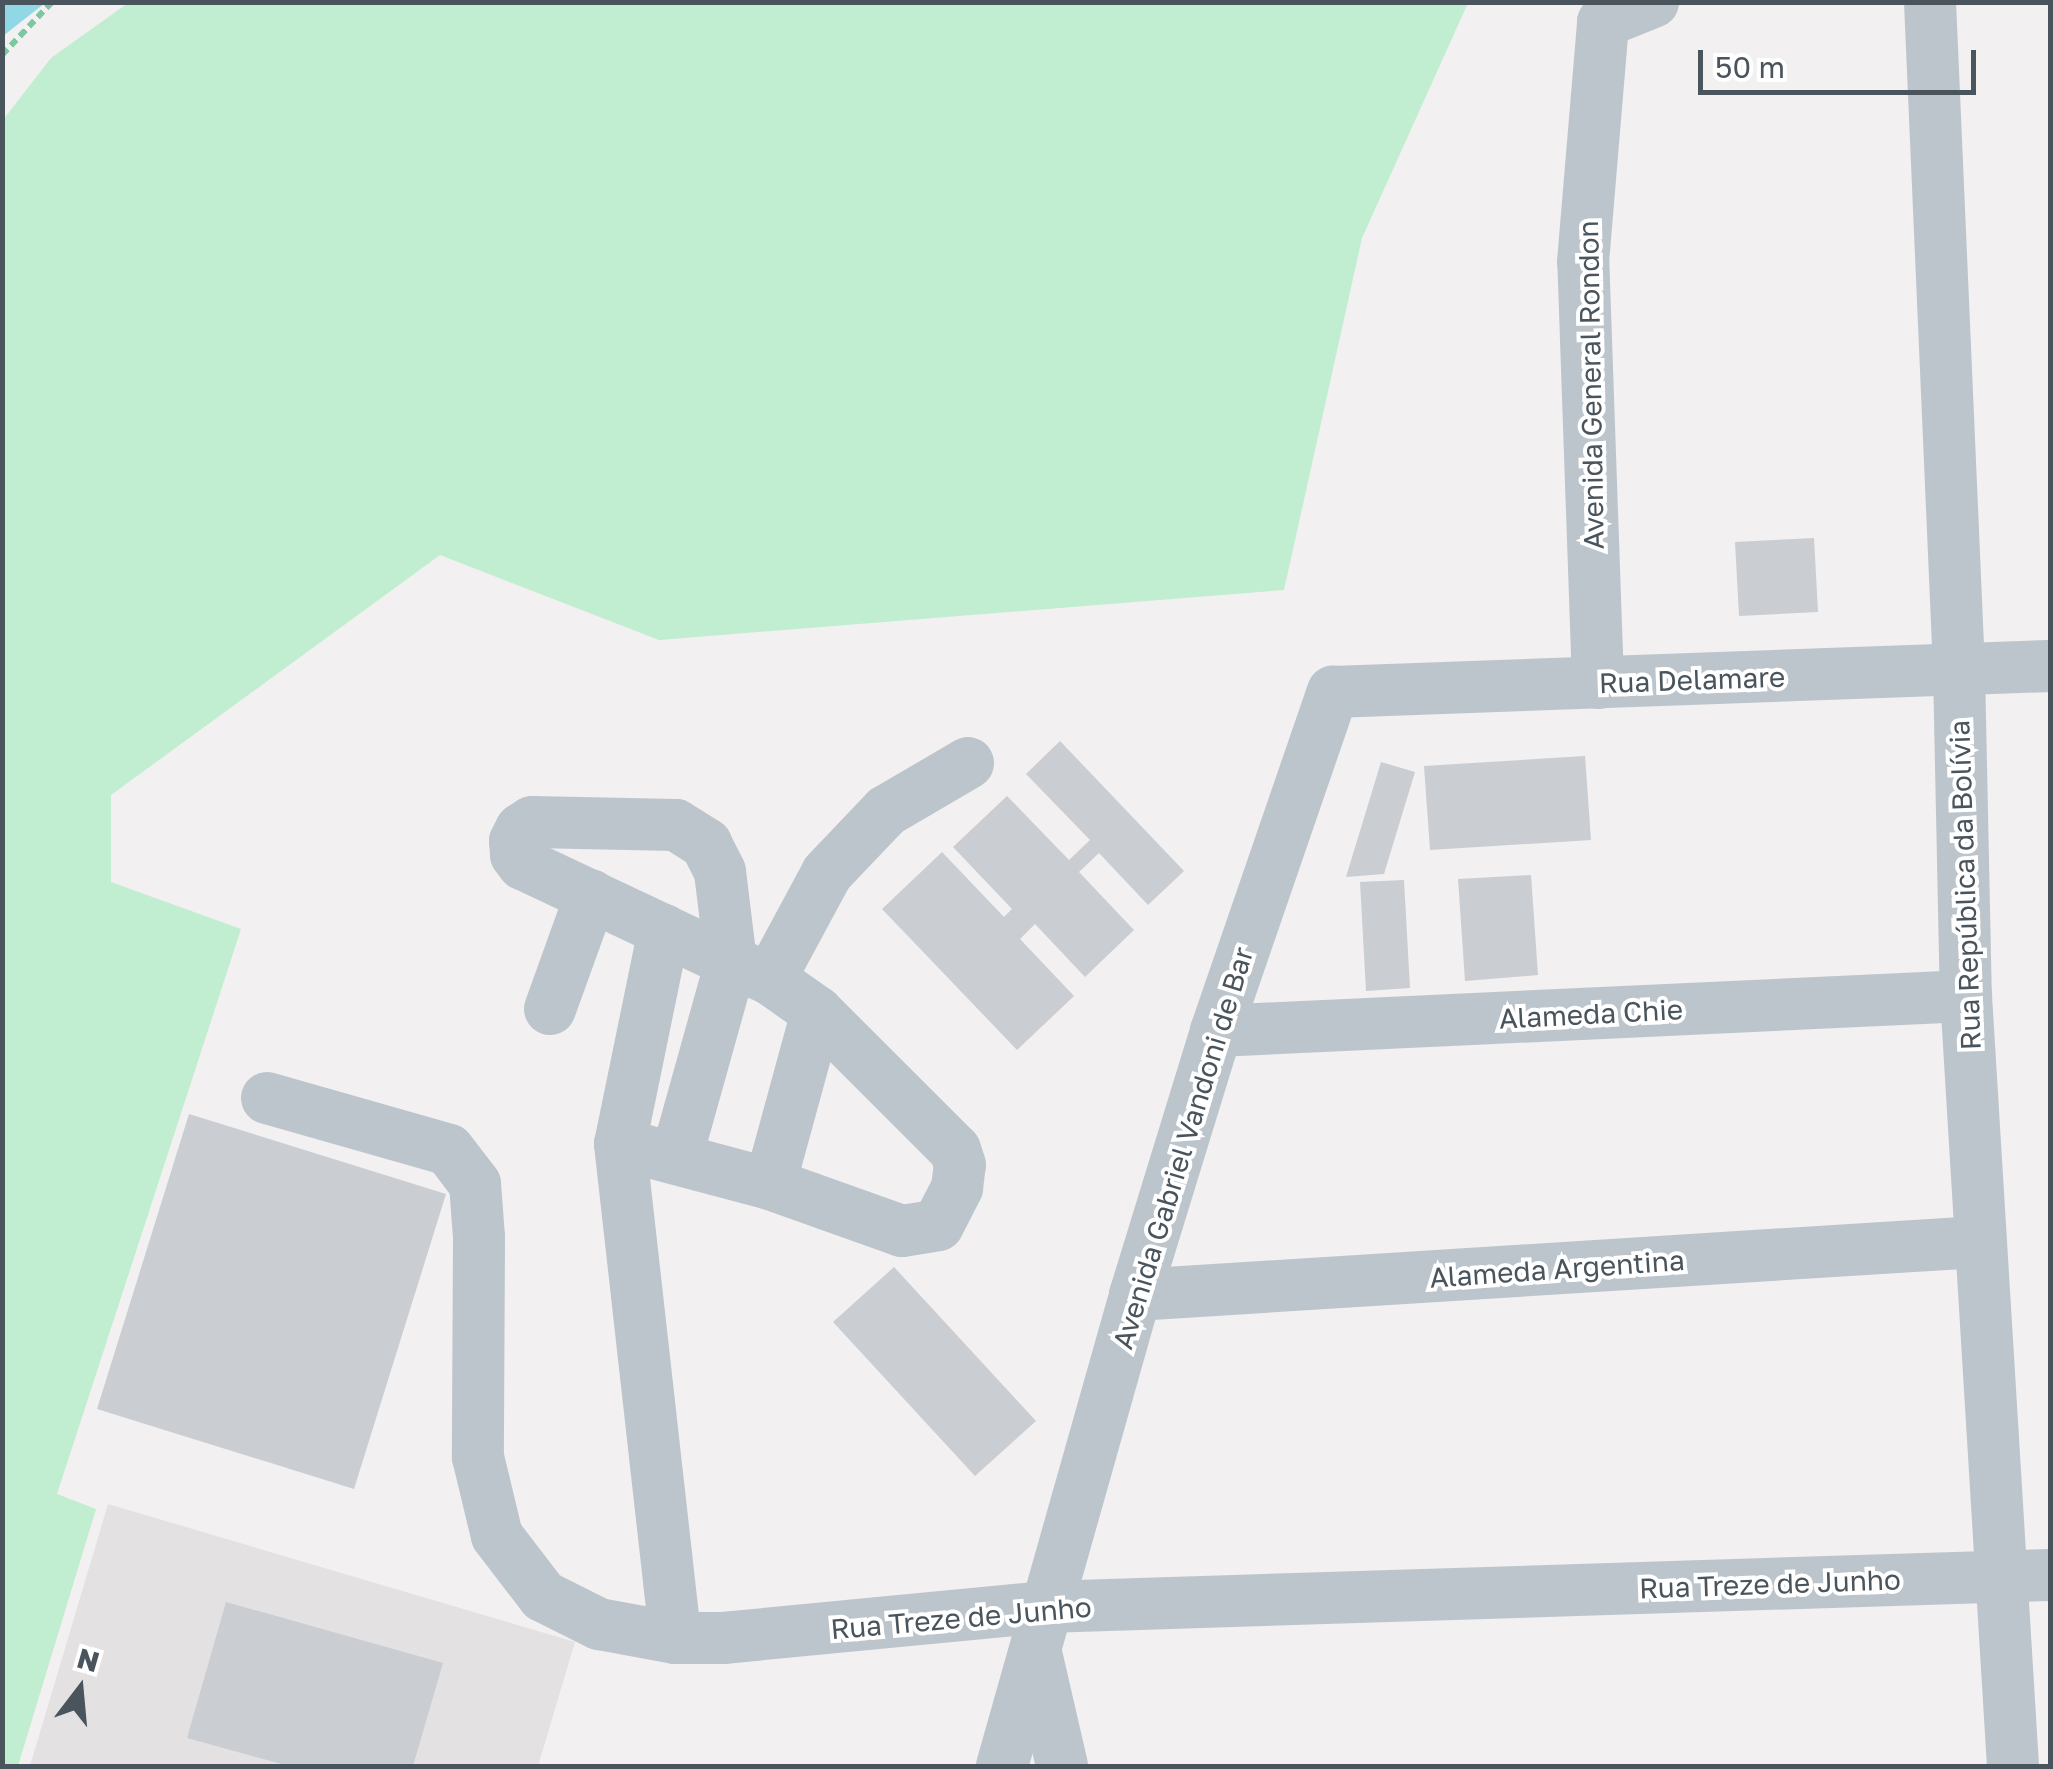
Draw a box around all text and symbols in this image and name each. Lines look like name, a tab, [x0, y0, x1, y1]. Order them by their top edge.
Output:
scale bar	[1703, 30, 1980, 92]
text: 50 m	[1715, 49, 1785, 85]
street label: Avenida General Rondon	[1571, 220, 1611, 550]
street label: Rua Delamare	[1598, 660, 1786, 700]
street label: Rua República da Bolívia	[1942, 719, 1988, 1051]
street label: Avenida Gabriel Vandoni de Bar	[1106, 943, 1260, 1353]
street label: Alameda Chie	[1498, 992, 1684, 1036]
street label: Alameda Argentina	[1428, 1243, 1686, 1295]
street label: Rua Treze de Junho	[1639, 1563, 1901, 1605]
street label: Rua Treze de Junho	[829, 1590, 1093, 1646]
north arrow	[30, 1639, 130, 1739]
text: N	[74, 1641, 103, 1678]

